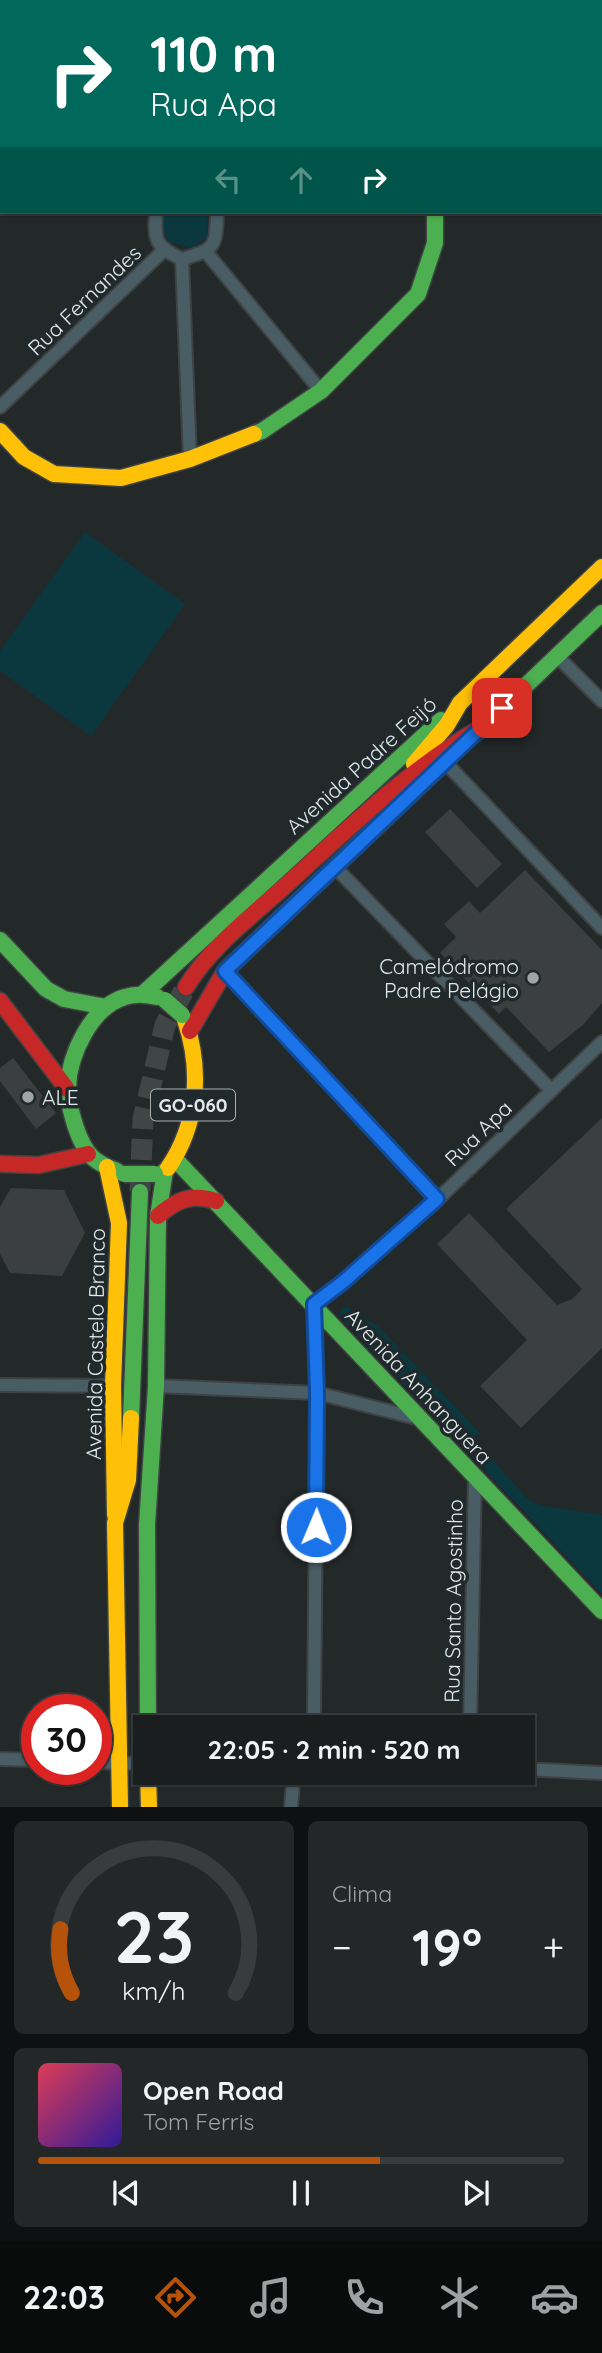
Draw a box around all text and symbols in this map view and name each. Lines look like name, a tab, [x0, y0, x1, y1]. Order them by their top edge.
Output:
text: 110 m	[150, 23, 277, 84]
icon: right	[35, 28, 126, 119]
text: Rua Apa	[150, 84, 277, 124]
icon: left	[209, 161, 247, 199]
icon: ahead	[282, 161, 320, 199]
icon: right	[355, 161, 393, 199]
street label: Rua Fernandes	[22, 240, 146, 360]
pin	[472, 678, 532, 738]
icon: arrive	[483, 689, 521, 727]
street label: Avenida Padre Feijó	[281, 691, 441, 839]
place label: Camelódromo Padre Pelágio	[379, 953, 519, 1003]
marker: Camelódromo Padre Pelágio	[525, 970, 541, 986]
place label: ALE	[42, 1084, 79, 1110]
marker: ALE	[20, 1089, 36, 1105]
road number: GO-060	[151, 1090, 235, 1120]
street label: Rua Apa	[439, 1095, 517, 1171]
street label: Avenida Castelo Branco	[80, 1228, 110, 1460]
street label: Avenida Anhanguera	[340, 1303, 498, 1469]
position arrow	[279, 1490, 353, 1564]
street label: Rua Santo Agostinho	[438, 1499, 468, 1703]
speed limit sign: 30	[21, 1694, 112, 1785]
text: 22:05 · 2 min · 520 m	[208, 1733, 460, 1766]
text: Clima	[332, 1879, 392, 1908]
text: 23	[114, 1891, 194, 1982]
text: 19°	[412, 1914, 482, 1979]
text: −	[332, 1923, 352, 1971]
text: +	[543, 1923, 564, 1971]
text: km/h	[122, 1975, 186, 2006]
text: Open Road	[143, 2074, 284, 2107]
text: Tom Ferris	[143, 2107, 254, 2136]
icon: previous	[107, 2174, 145, 2212]
icon: pause	[282, 2174, 320, 2212]
icon: next	[457, 2174, 495, 2212]
icon: directions	[151, 2273, 200, 2322]
icon: music	[246, 2273, 295, 2322]
icon: phone	[340, 2273, 389, 2322]
icon: climate	[435, 2273, 484, 2322]
icon: car	[530, 2273, 579, 2322]
text: 22:03	[23, 2277, 105, 2317]

